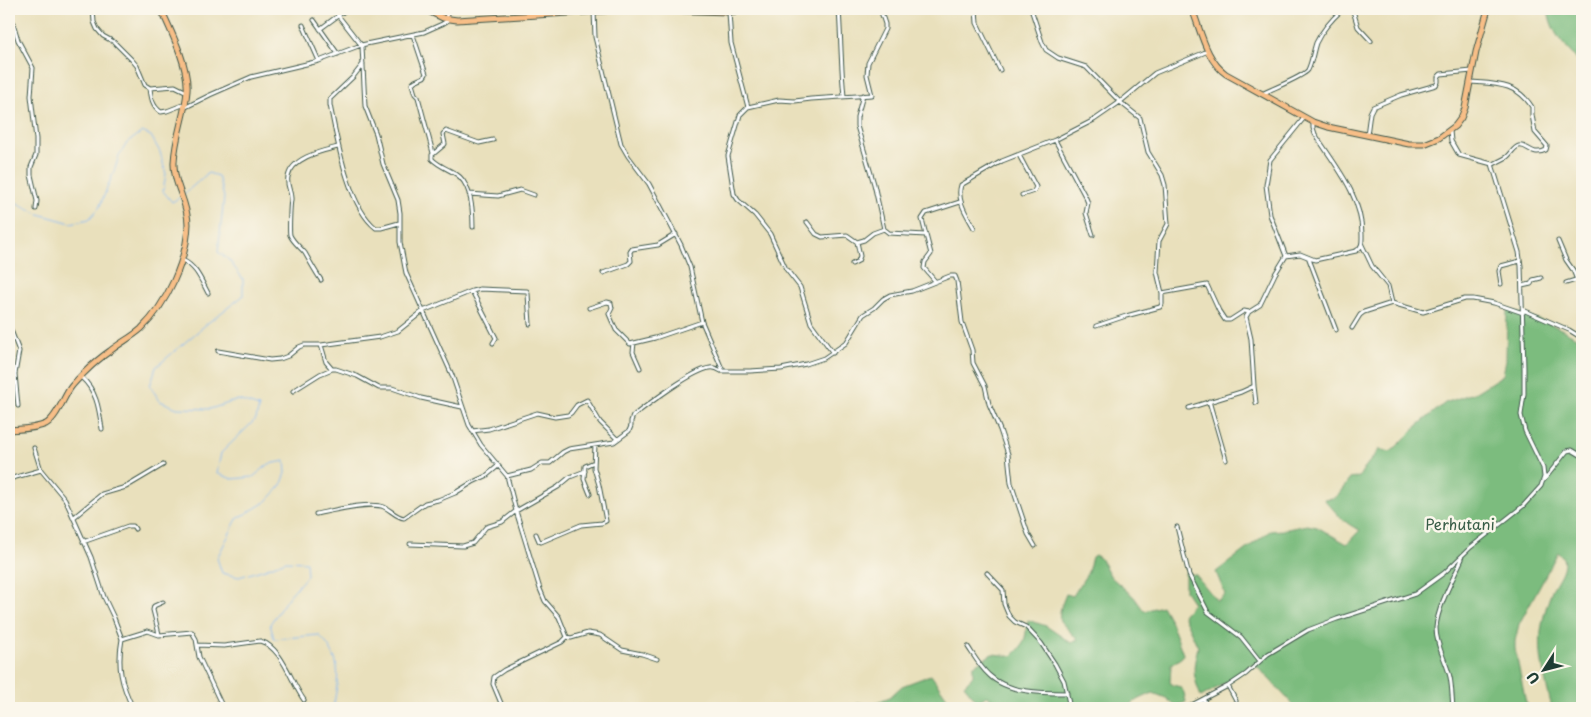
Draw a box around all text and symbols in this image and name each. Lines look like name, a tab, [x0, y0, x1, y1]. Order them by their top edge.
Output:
park label: Perhutani	[1425, 512, 1495, 535]
north arrow	[1518, 644, 1568, 694]
text: U	[1521, 667, 1545, 688]

